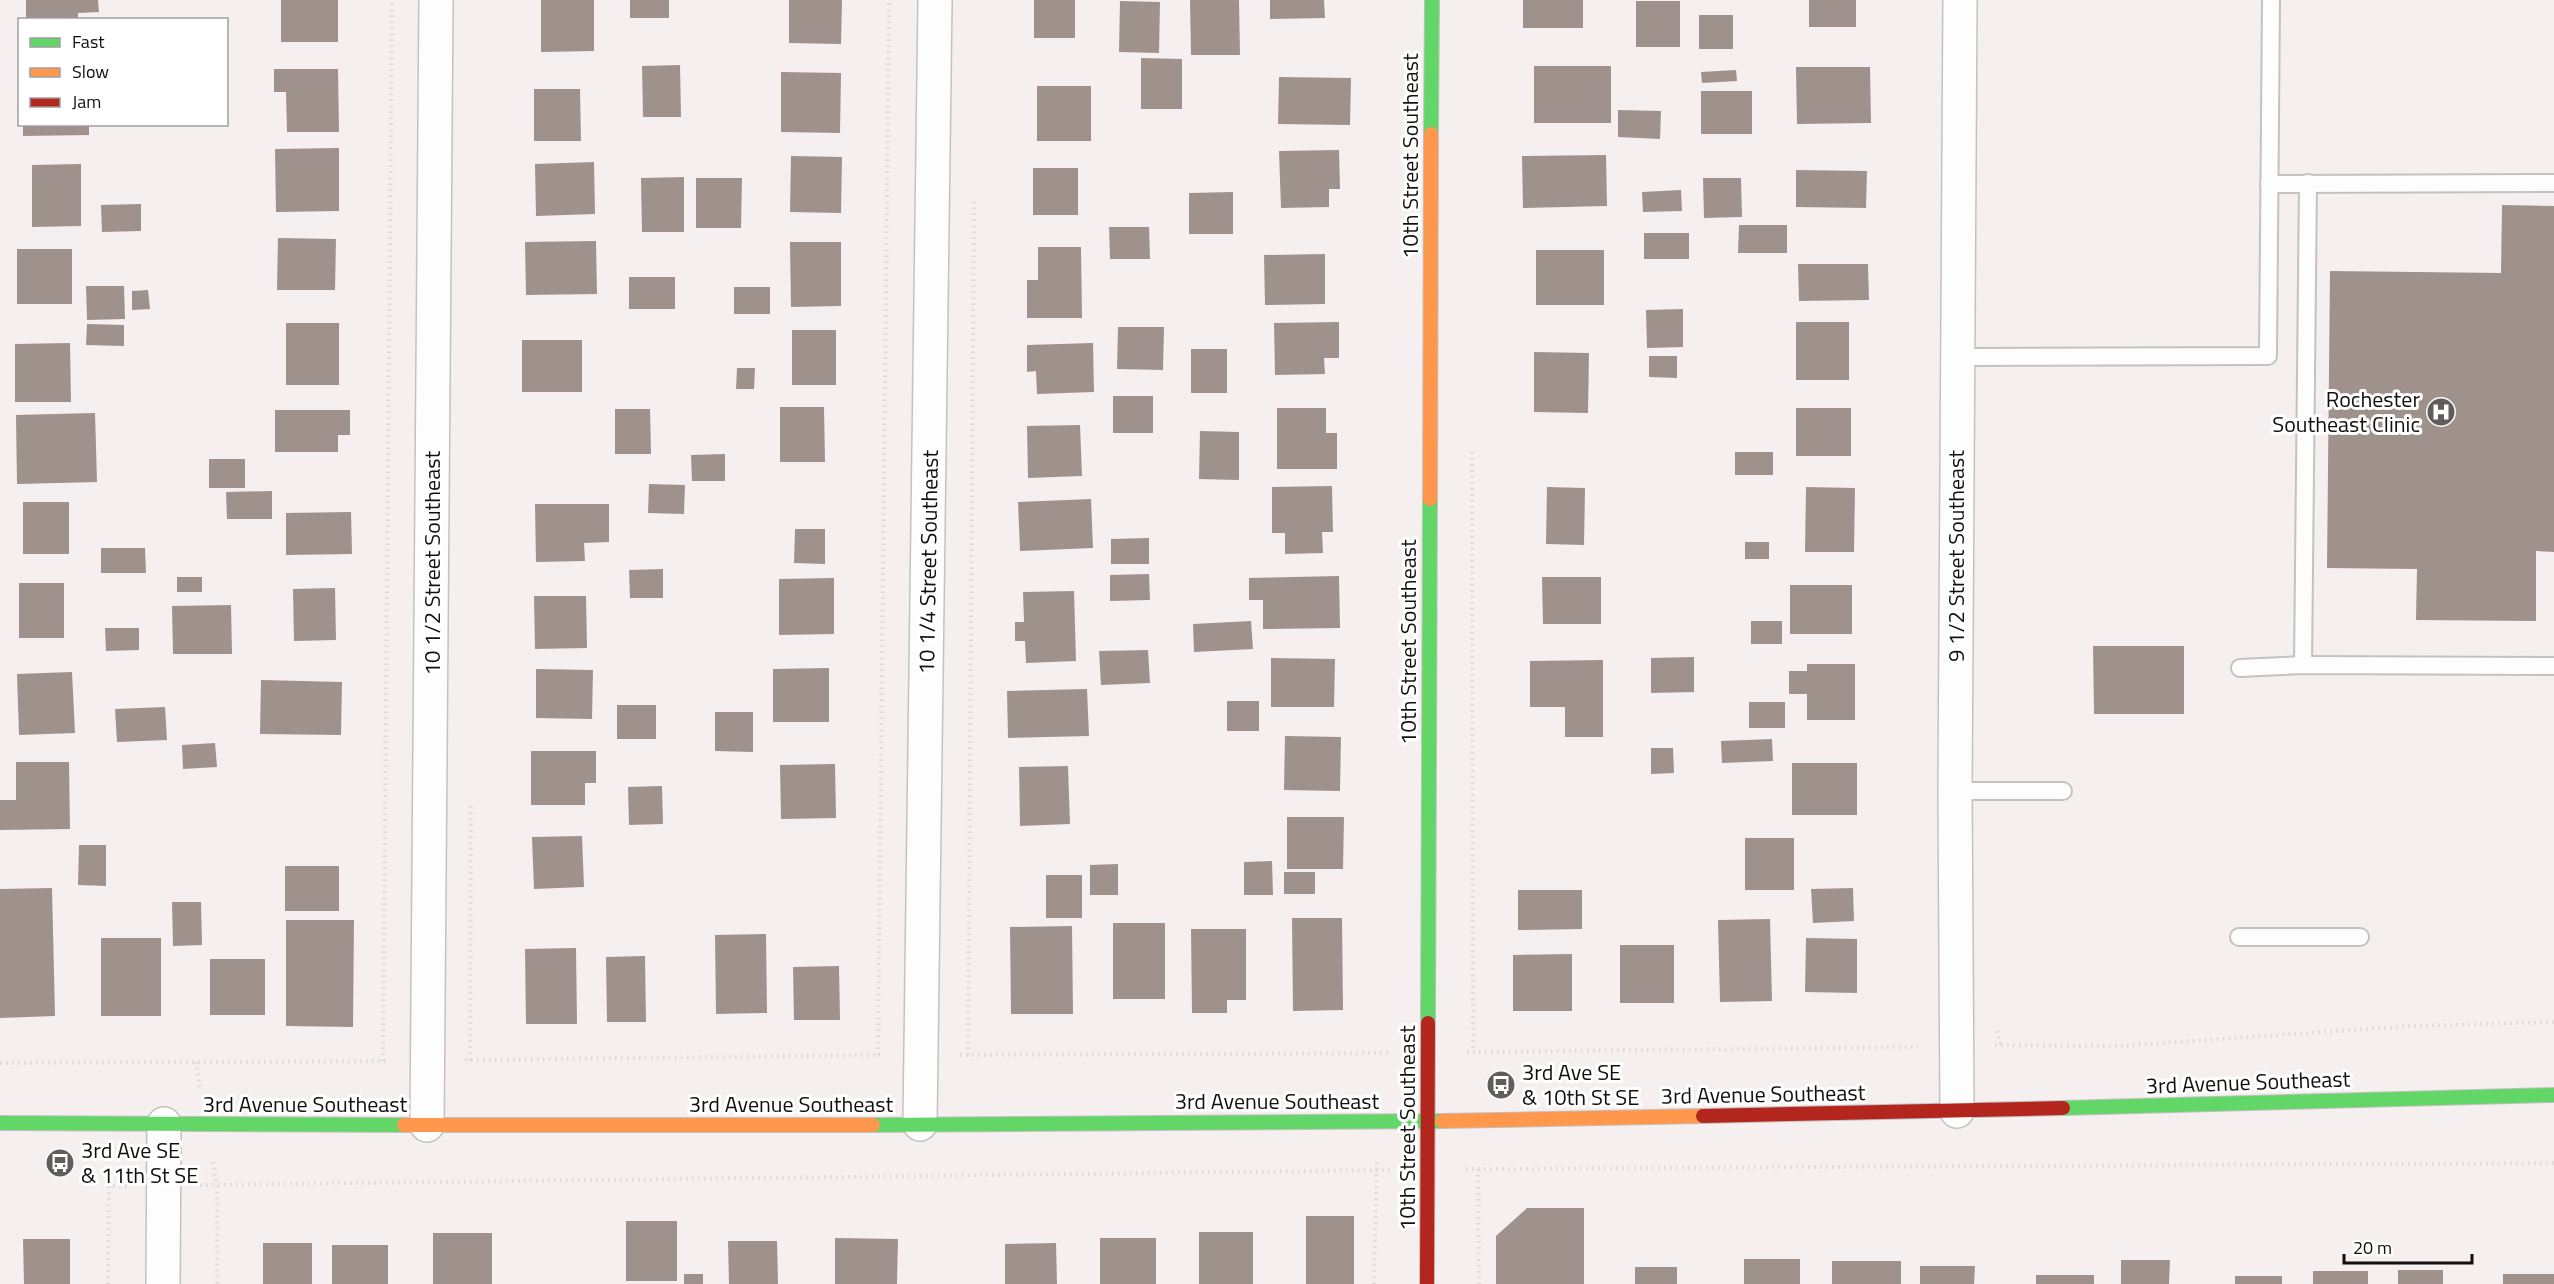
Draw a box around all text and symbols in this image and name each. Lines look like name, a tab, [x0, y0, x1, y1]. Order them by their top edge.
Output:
legend	[18, 18, 228, 126]
text: Fast	[72, 28, 105, 55]
street label: 10th Street Southeast	[1393, 53, 1427, 259]
text: Slow	[72, 58, 109, 85]
text: Jam	[72, 88, 101, 115]
place label: Rochester Southeast Clinic	[2272, 382, 2420, 441]
hospital icon: Rochester Southeast Clinic	[2425, 396, 2457, 428]
street label: 10 1/4 Street Southeast	[909, 449, 947, 674]
street label: 9 1/2 Street Southeast	[1939, 450, 1973, 662]
street label: 10 1/2 Street Southeast	[415, 451, 449, 675]
street label: 10th Street Southeast	[1391, 539, 1425, 745]
street label: 10th Street Southeast	[1390, 1025, 1424, 1231]
place label: 3rd Ave SE & 10th St SE	[1522, 1055, 1639, 1114]
street label: 3rd Avenue Southeast	[2145, 1061, 2351, 1103]
bus stop icon: 3rd Ave SE & 10th St SE	[1485, 1069, 1517, 1101]
street label: 3rd Avenue Southeast	[1660, 1075, 1866, 1113]
street label: 3rd Avenue Southeast	[1175, 1084, 1380, 1118]
street label: 3rd Avenue Southeast	[203, 1087, 408, 1121]
street label: 3rd Avenue Southeast	[689, 1087, 894, 1121]
place label: 3rd Ave SE & 11th St SE	[81, 1133, 198, 1192]
bus stop icon: 3rd Ave SE & 11th St SE	[44, 1147, 76, 1179]
scale bar	[2344, 1227, 2472, 1265]
text: 20 m	[2353, 1234, 2392, 1261]

